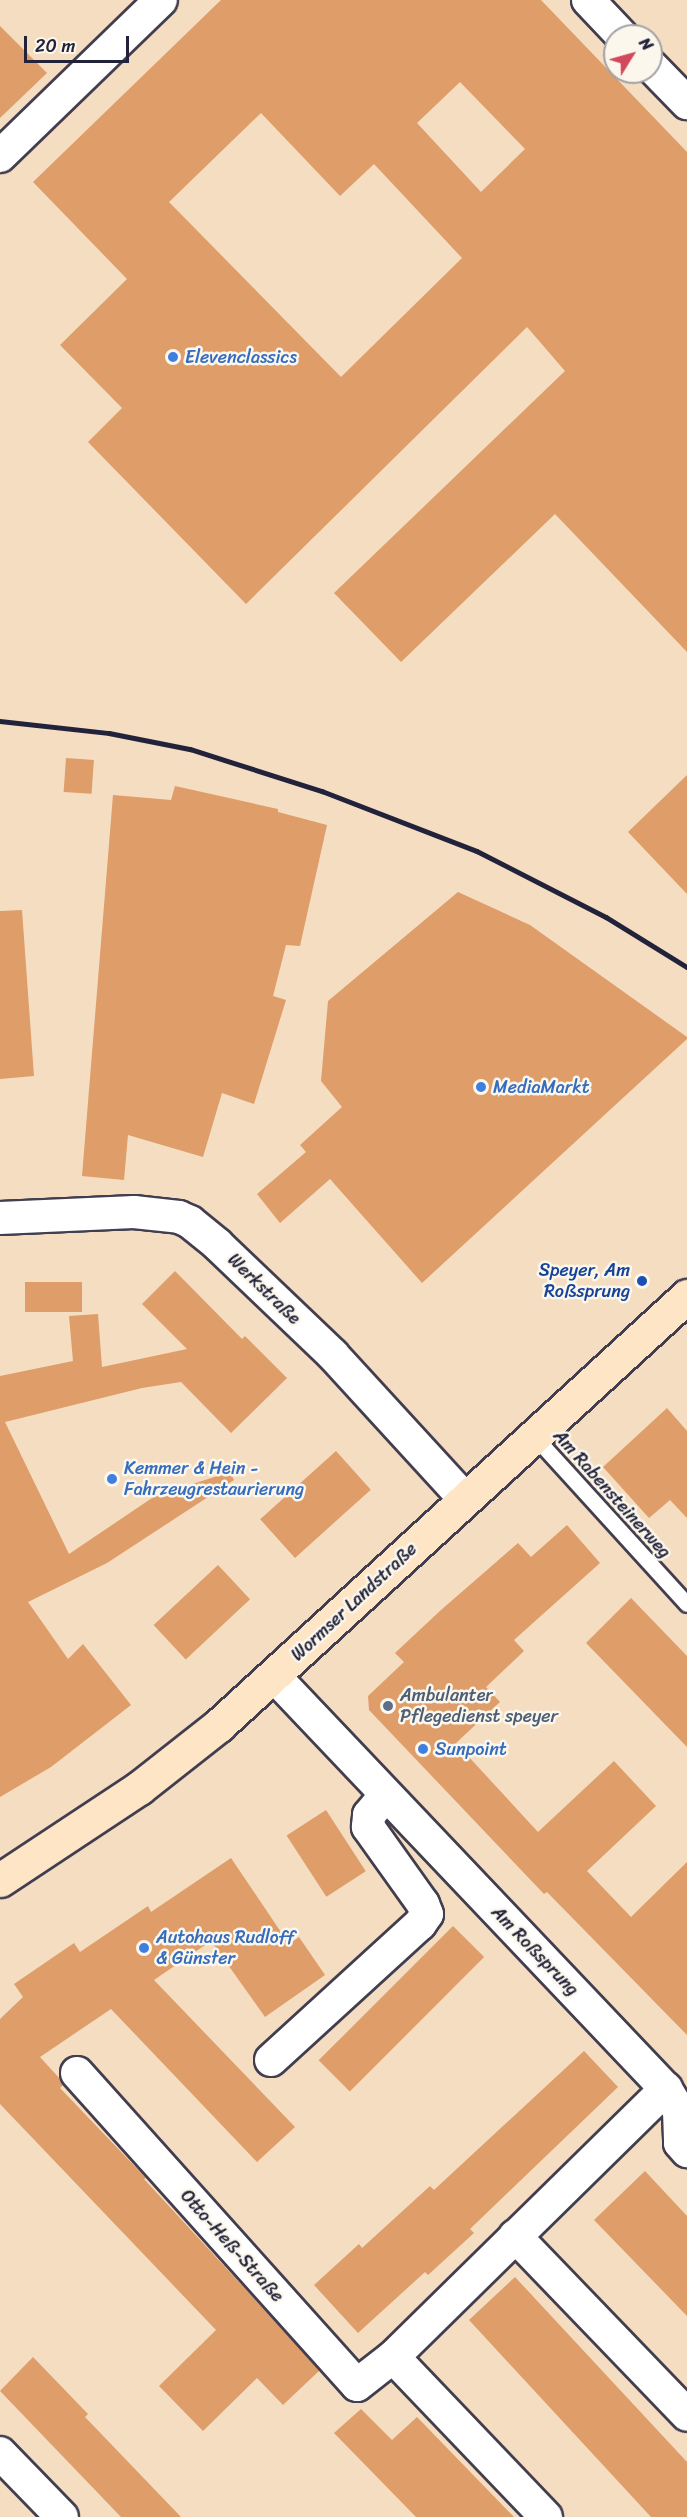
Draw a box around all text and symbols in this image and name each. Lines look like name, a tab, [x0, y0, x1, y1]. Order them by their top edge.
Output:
scale bar	[27, 24, 132, 62]
north arrow	[603, 24, 663, 84]
text: 20 m	[35, 30, 75, 62]
text: N	[631, 31, 661, 57]
place label: Elevenclassics	[185, 346, 297, 368]
marker: Elevenclassics	[166, 350, 180, 364]
place label: MediaMarkt	[493, 1076, 590, 1098]
marker: MediaMarkt	[474, 1080, 488, 1094]
street label: Werkstraße	[223, 1249, 305, 1329]
place label: Speyer, Am Roßsprung	[539, 1260, 630, 1302]
marker: Speyer, Am Roßsprung	[635, 1274, 649, 1288]
street label: Am Rabensteinerweg	[549, 1426, 675, 1562]
place label: Kemmer & Hein - Fahrzeugrestaurierung	[124, 1458, 304, 1500]
marker: Kemmer & Hein - Fahrzeugrestaurierung	[105, 1472, 119, 1486]
street label: Wormser Landstraße	[287, 1539, 421, 1665]
place label: Ambulanter Pflegedienst speyer	[400, 1685, 558, 1728]
marker: Ambulanter Pflegedienst speyer	[381, 1699, 395, 1713]
place label: Sunpoint	[435, 1738, 507, 1760]
marker: Sunpoint	[416, 1742, 430, 1756]
street label: Am Roßsprung	[487, 1902, 583, 2000]
place label: Autohaus Rudloff & Günster	[156, 1927, 295, 1970]
marker: Autohaus Rudloff & Günster	[137, 1941, 151, 1955]
street label: Otto-Heß-Straße	[176, 2185, 288, 2307]

